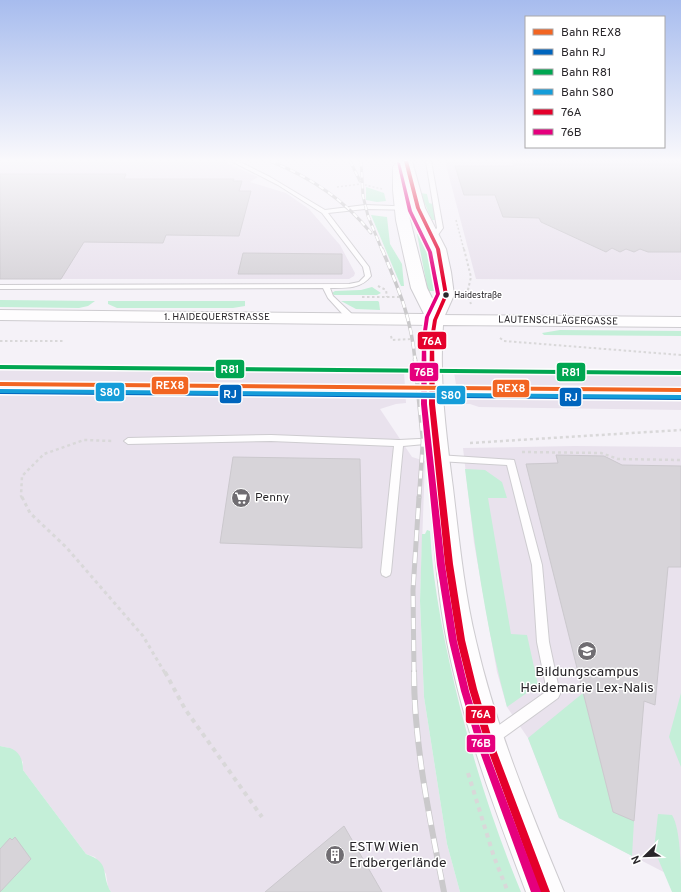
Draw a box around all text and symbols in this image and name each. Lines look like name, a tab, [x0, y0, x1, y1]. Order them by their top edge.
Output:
legend	[525, 16, 665, 148]
text: Bahn REX8	[561, 25, 621, 41]
text: Bahn RJ	[561, 45, 606, 61]
text: Bahn R81	[561, 65, 612, 81]
text: Bahn S80	[561, 85, 614, 101]
text: 76A	[561, 105, 582, 121]
text: 76B	[561, 125, 582, 141]
marker: Haidestraße	[441, 290, 451, 300]
place label: Haidestraße	[454, 290, 502, 301]
street label: 1. HAIDEQUERSTRASSE	[164, 311, 270, 324]
street label: LAUTENSCHLÄGERGASSE	[498, 313, 618, 329]
line badge: 76A	[417, 331, 447, 350]
text: 76A	[422, 335, 442, 349]
line badge: R81	[215, 359, 245, 379]
line badge: 76B	[409, 362, 439, 382]
line badge: R81	[556, 362, 586, 382]
text: R81	[221, 363, 239, 377]
text: 76B	[414, 366, 434, 380]
text: R81	[562, 366, 580, 380]
line badge: REX8	[151, 376, 189, 395]
text: REX8	[156, 379, 185, 393]
line badge: REX8	[492, 379, 530, 398]
line badge: S80	[95, 382, 125, 402]
text: REX8	[497, 382, 526, 396]
line badge: RJ	[219, 384, 242, 404]
line badge: S80	[436, 385, 466, 405]
text: S80	[100, 386, 120, 400]
line badge: RJ	[559, 387, 582, 407]
text: RJ	[223, 388, 237, 402]
text: S80	[441, 389, 461, 403]
text: RJ	[564, 391, 578, 405]
supermarket icon: Penny	[230, 487, 252, 509]
place label: Penny	[255, 490, 289, 506]
school or university icon: Bildungscampus Heidemarie Lex-Nalis	[576, 640, 598, 662]
place label: Bildungscampus Heidemarie Lex-Nalis	[520, 664, 654, 697]
line badge: 76A	[465, 705, 496, 724]
text: 76A	[471, 708, 491, 722]
line badge: 76B	[466, 734, 496, 753]
text: 76B	[471, 737, 491, 751]
north arrow	[625, 836, 665, 876]
place label: ESTW Wien Erdbergerlände	[349, 839, 447, 872]
building icon: ESTW Wien Erdbergerlände	[324, 844, 346, 866]
text: N	[629, 853, 645, 866]

